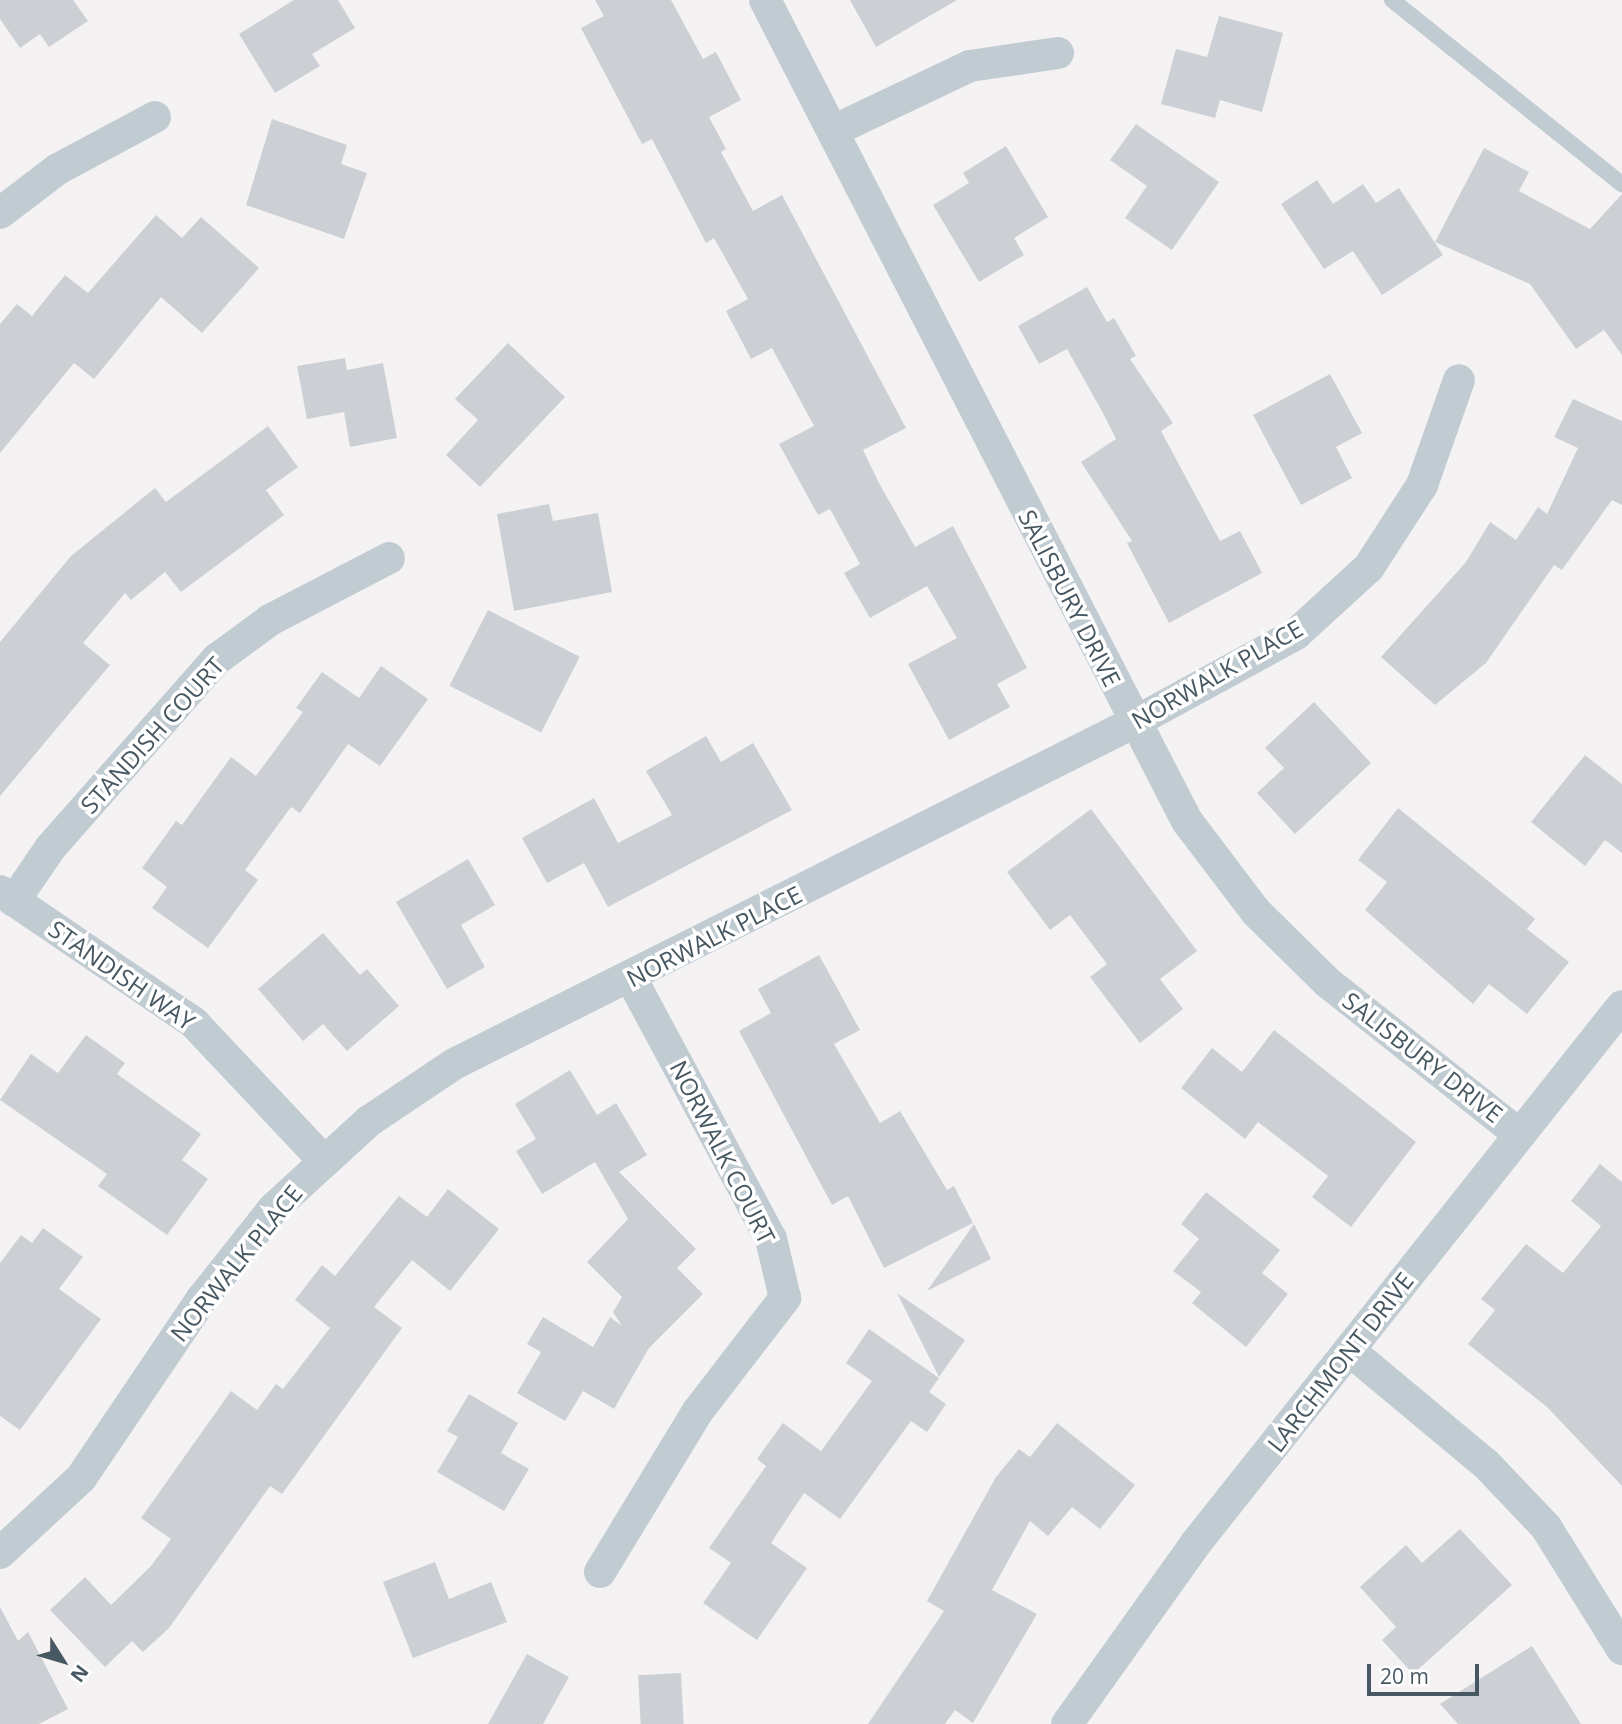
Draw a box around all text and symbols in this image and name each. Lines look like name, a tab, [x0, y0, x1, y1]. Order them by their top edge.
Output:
street label: SALISBURY DRIVE	[1013, 505, 1127, 691]
street label: NORWALK PLACE	[1126, 613, 1308, 735]
street label: STANDISH COURT	[74, 651, 230, 819]
street label: NORWALK PLACE	[622, 879, 806, 993]
street label: STANDISH WAY	[43, 914, 201, 1036]
street label: SALISBURY DRIVE	[1337, 986, 1509, 1128]
street label: NORWALK COURT	[664, 1056, 782, 1248]
street label: NORWALK PLACE	[164, 1179, 308, 1347]
street label: LARCHMONT DRIVE	[1261, 1267, 1419, 1457]
north arrow	[28, 1626, 98, 1696]
scale bar	[1370, 1650, 1482, 1694]
text: N	[65, 1660, 95, 1688]
text: 20 m	[1380, 1662, 1429, 1690]

